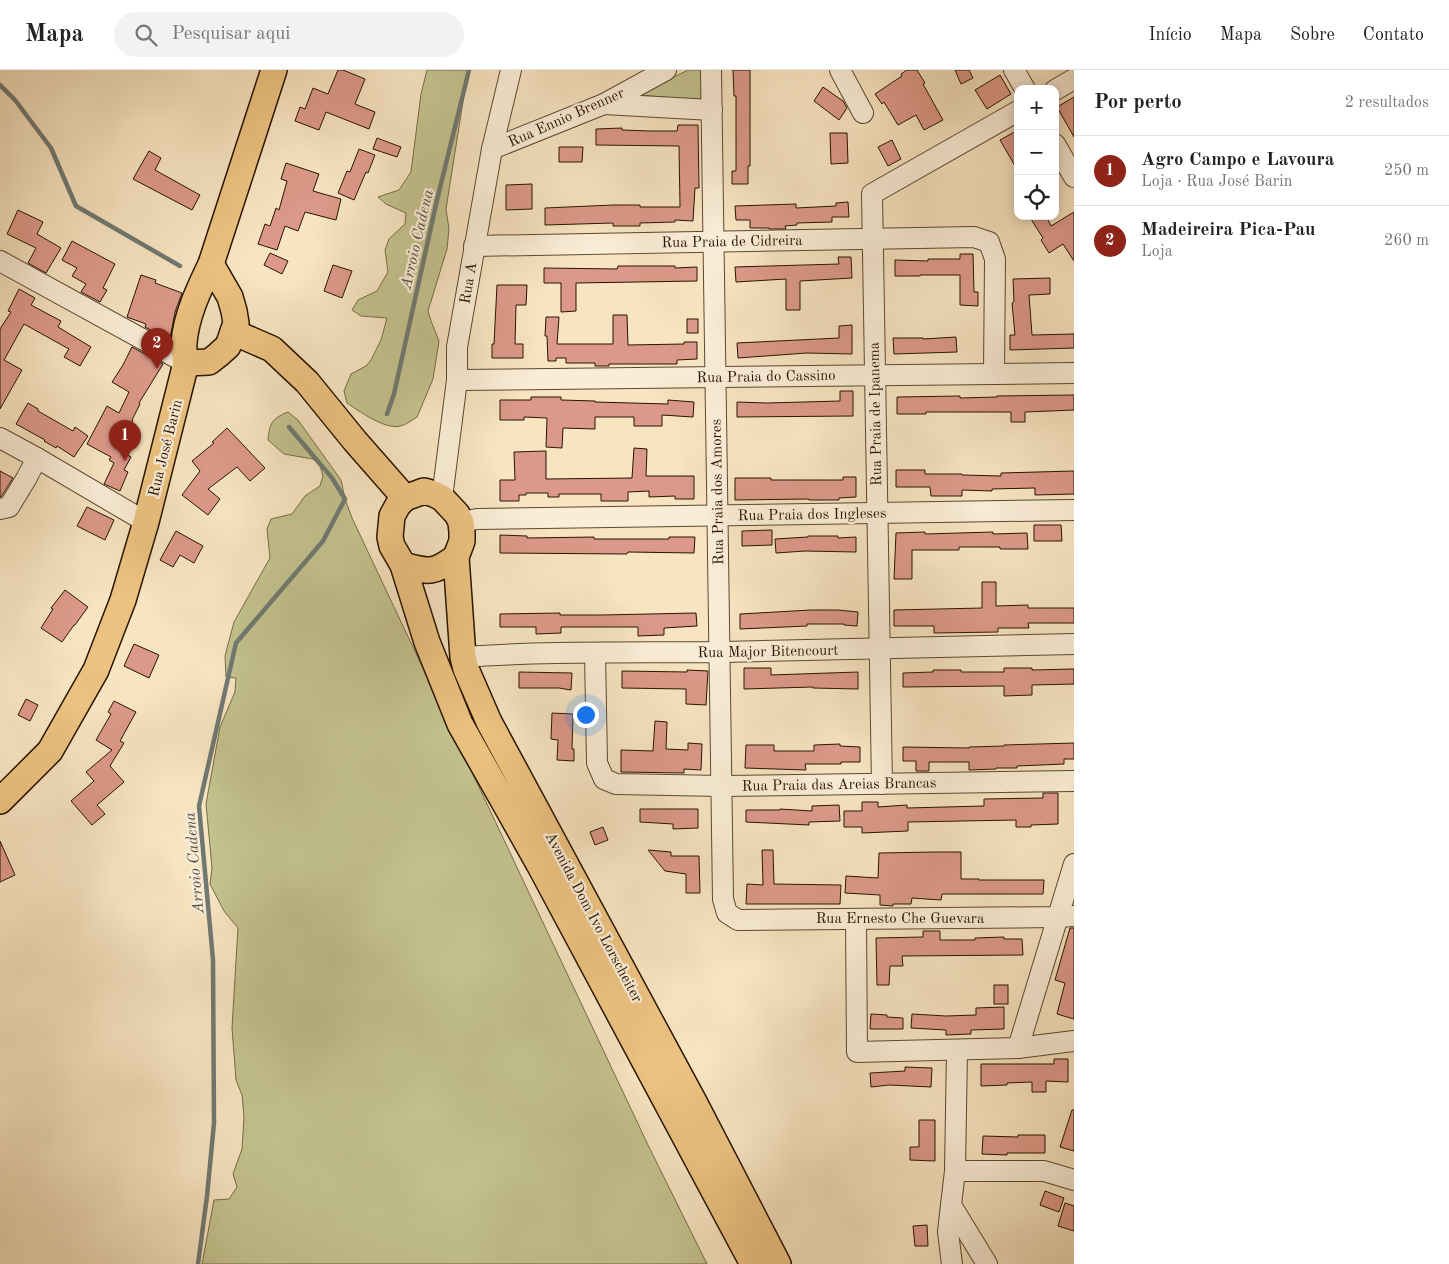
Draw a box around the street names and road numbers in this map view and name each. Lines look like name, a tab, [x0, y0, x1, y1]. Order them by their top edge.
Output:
street label: Rua Ennio Brenner	[506, 86, 627, 151]
street label: Rua Praia de Cidreira	[661, 234, 803, 251]
street label: Rua A	[458, 261, 481, 305]
street label: Rua Praia de Ipanema	[868, 341, 885, 486]
street label: Rua Praia do Cassino	[696, 369, 836, 386]
street label: Rua José Barin	[147, 398, 186, 498]
street label: Rua Praia dos Amores	[710, 419, 727, 565]
street label: Rua Praia dos Ingleses	[738, 507, 887, 524]
street label: Rua Major Bitencourt	[697, 644, 839, 661]
street label: Rua Praia das Areias Brancas	[741, 776, 937, 795]
street label: Avenida Dom Ivo Lorscheiter	[541, 830, 644, 1005]
street label: Rua Ernesto Che Guevara	[816, 912, 985, 927]

